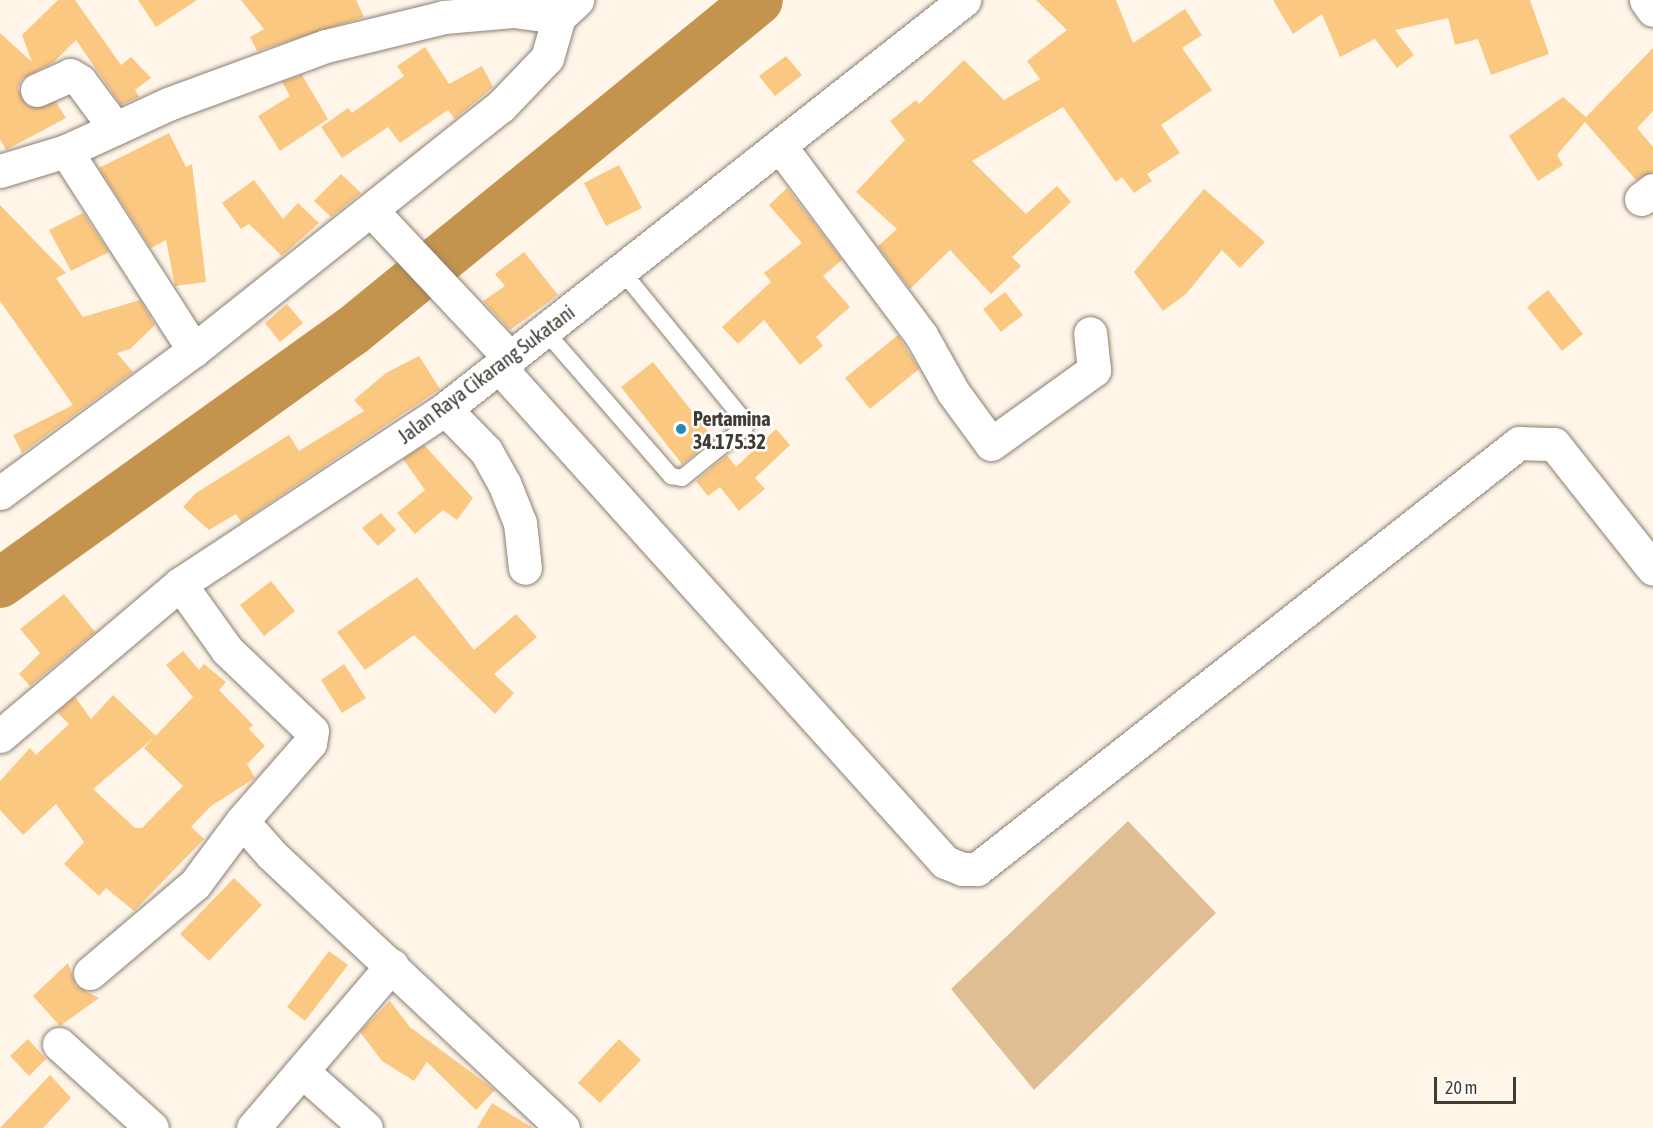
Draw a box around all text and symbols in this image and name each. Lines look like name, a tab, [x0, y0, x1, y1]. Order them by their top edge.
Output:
street label: Jalan Raya Cikarang Sukatani	[393, 300, 579, 448]
place label: Pertamina 34.175.32	[693, 406, 770, 453]
marker: Pertamina 34.175.32	[674, 422, 688, 436]
scale bar	[1437, 1065, 1520, 1103]
text: 20 m	[1445, 1077, 1477, 1098]

